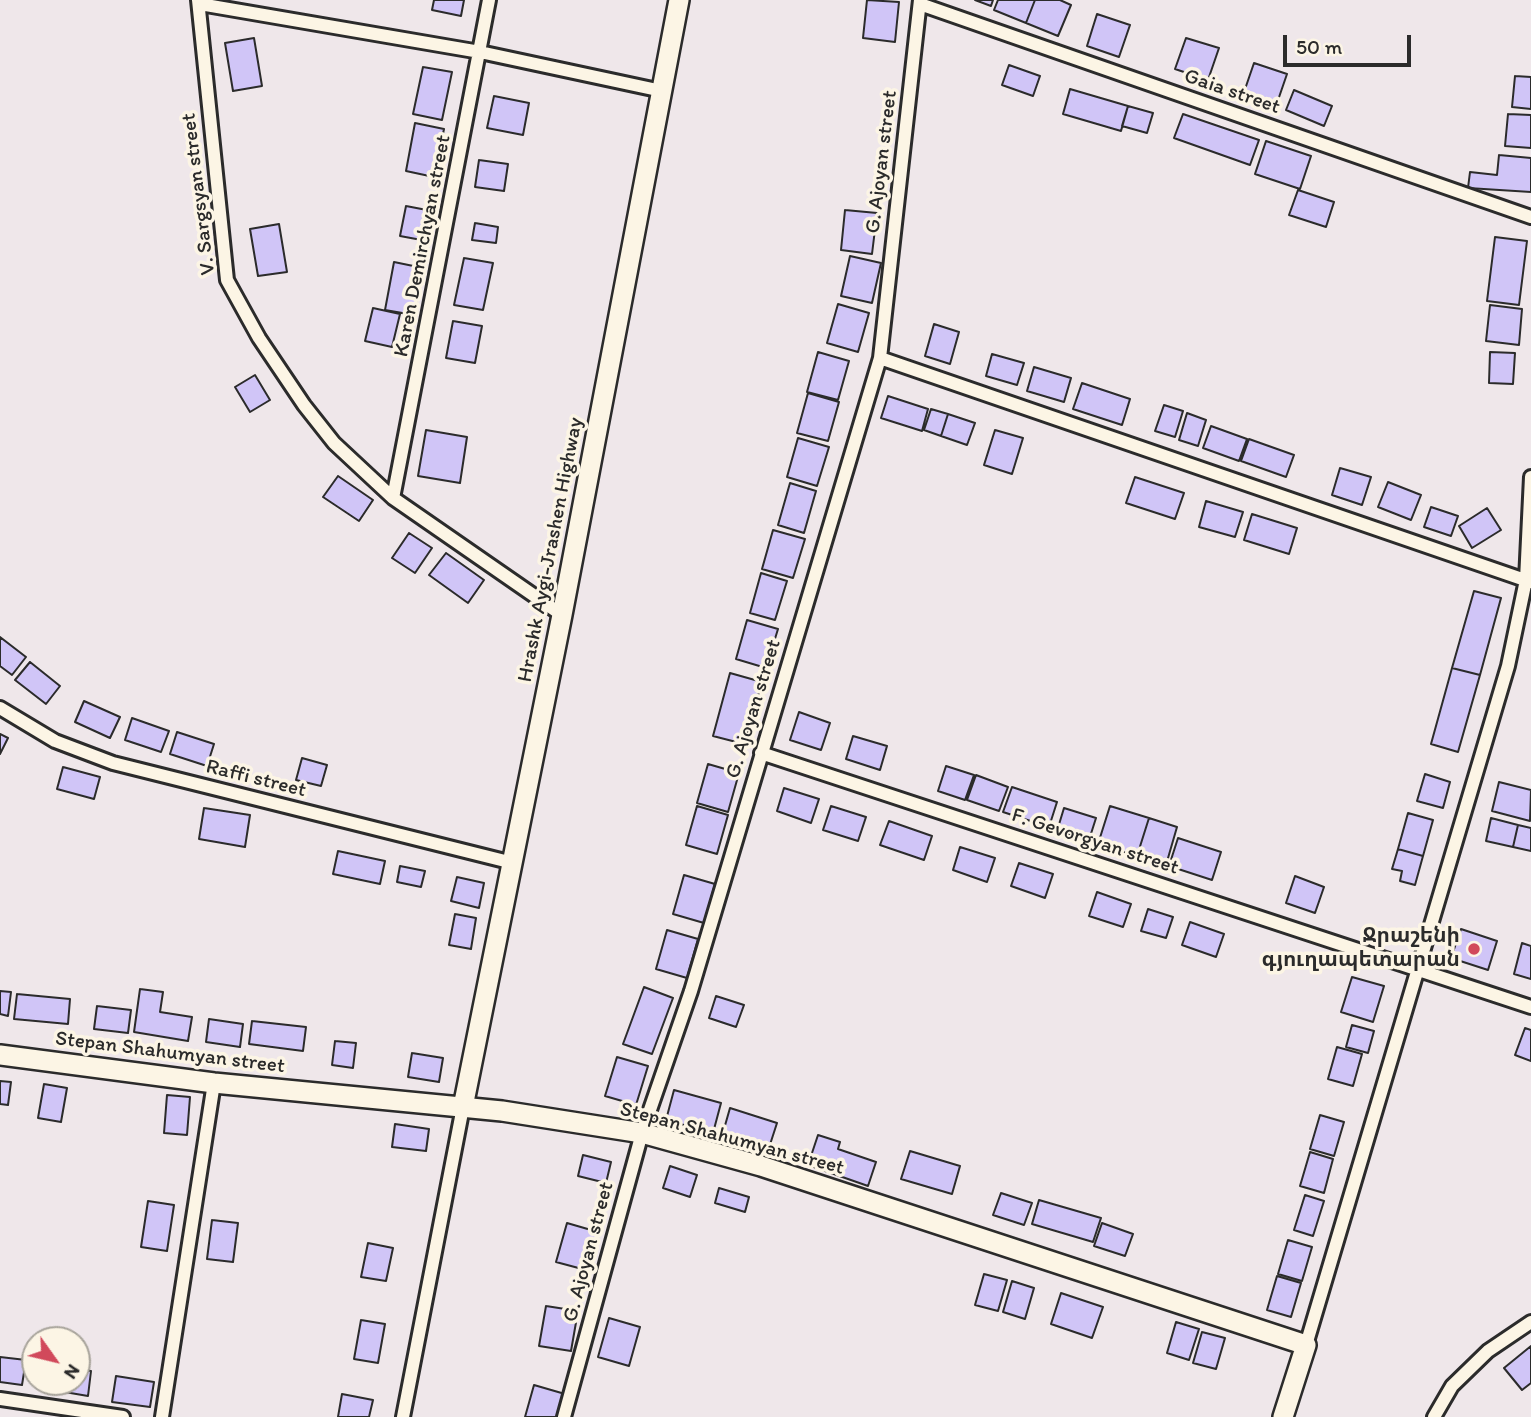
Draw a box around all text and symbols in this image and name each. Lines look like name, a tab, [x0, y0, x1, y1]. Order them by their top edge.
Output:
scale bar	[1286, 21, 1414, 65]
text: 50 m	[1296, 34, 1342, 59]
street label: Gaia street	[1181, 64, 1283, 120]
street label: G. Ajoyan street	[861, 89, 903, 235]
street label: V. Sargsyan street	[177, 112, 221, 276]
street label: Karen Demirchyan street	[389, 133, 457, 359]
street label: Hrashk Aygi-Jrashen Highway	[513, 416, 589, 684]
street label: G. Ajoyan street	[721, 636, 787, 782]
street label: Raffi street	[203, 754, 309, 804]
street label: F. Gevorgyan street	[1008, 803, 1182, 881]
place label: Ջրաշենի գյուղապետարան	[1262, 924, 1460, 974]
marker: Ջրաշենի գյուղապետարան	[1466, 941, 1482, 957]
street label: Stepan Shahumyan street	[54, 1026, 286, 1080]
street label: Stepan Shahumyan street	[617, 1097, 847, 1181]
street label: G. Ajoyan street	[558, 1179, 620, 1325]
north arrow	[21, 1326, 91, 1396]
text: N	[59, 1360, 85, 1384]

